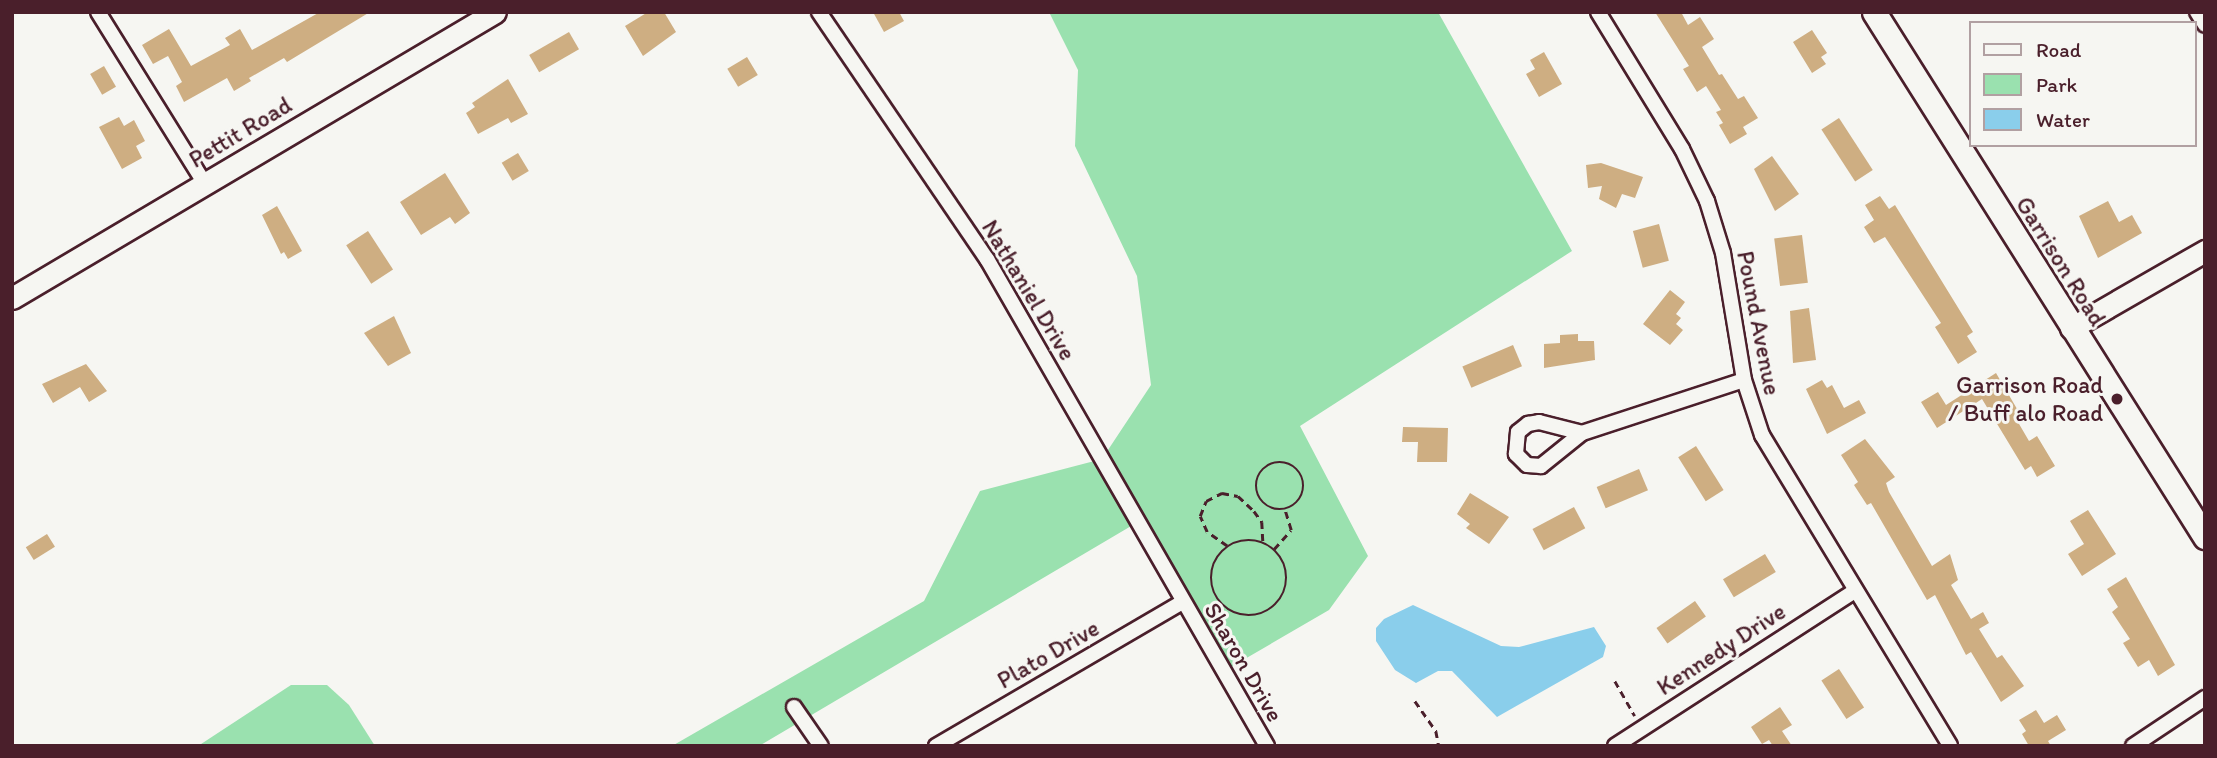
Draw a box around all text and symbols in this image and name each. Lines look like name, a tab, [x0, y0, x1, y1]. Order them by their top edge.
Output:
legend	[1968, 21, 2196, 147]
text: Road	[2036, 37, 2081, 62]
text: Park	[2036, 72, 2077, 97]
street label: Pettit Road	[184, 90, 296, 174]
text: Water	[2036, 107, 2090, 132]
street label: Garrison Road	[2010, 191, 2112, 331]
street label: Nathaniel Drive	[976, 214, 1082, 366]
street label: Pound Avenue	[1731, 249, 1787, 397]
place label: Garrison Road / Buff alo Road	[1947, 371, 2103, 427]
marker: Garrison Road / Buff alo Road	[2109, 391, 2125, 407]
street label: Sharon Drive	[1198, 597, 1290, 727]
street label: Kennedy Drive	[1651, 597, 1791, 701]
street label: Plato Drive	[992, 613, 1104, 695]

